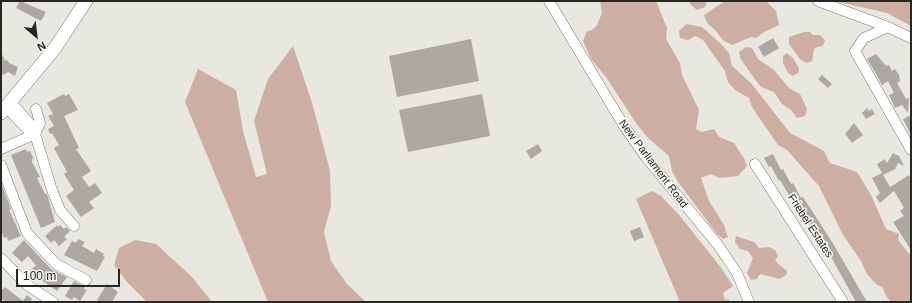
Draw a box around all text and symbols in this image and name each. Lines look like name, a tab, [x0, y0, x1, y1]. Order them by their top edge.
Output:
north arrow	[16, 16, 56, 56]
text: N	[35, 39, 48, 54]
street label: New Parliament Road	[616, 117, 690, 211]
street label: Friebel Estates	[784, 192, 836, 260]
scale bar	[18, 261, 122, 287]
text: 100 m	[23, 269, 56, 283]

